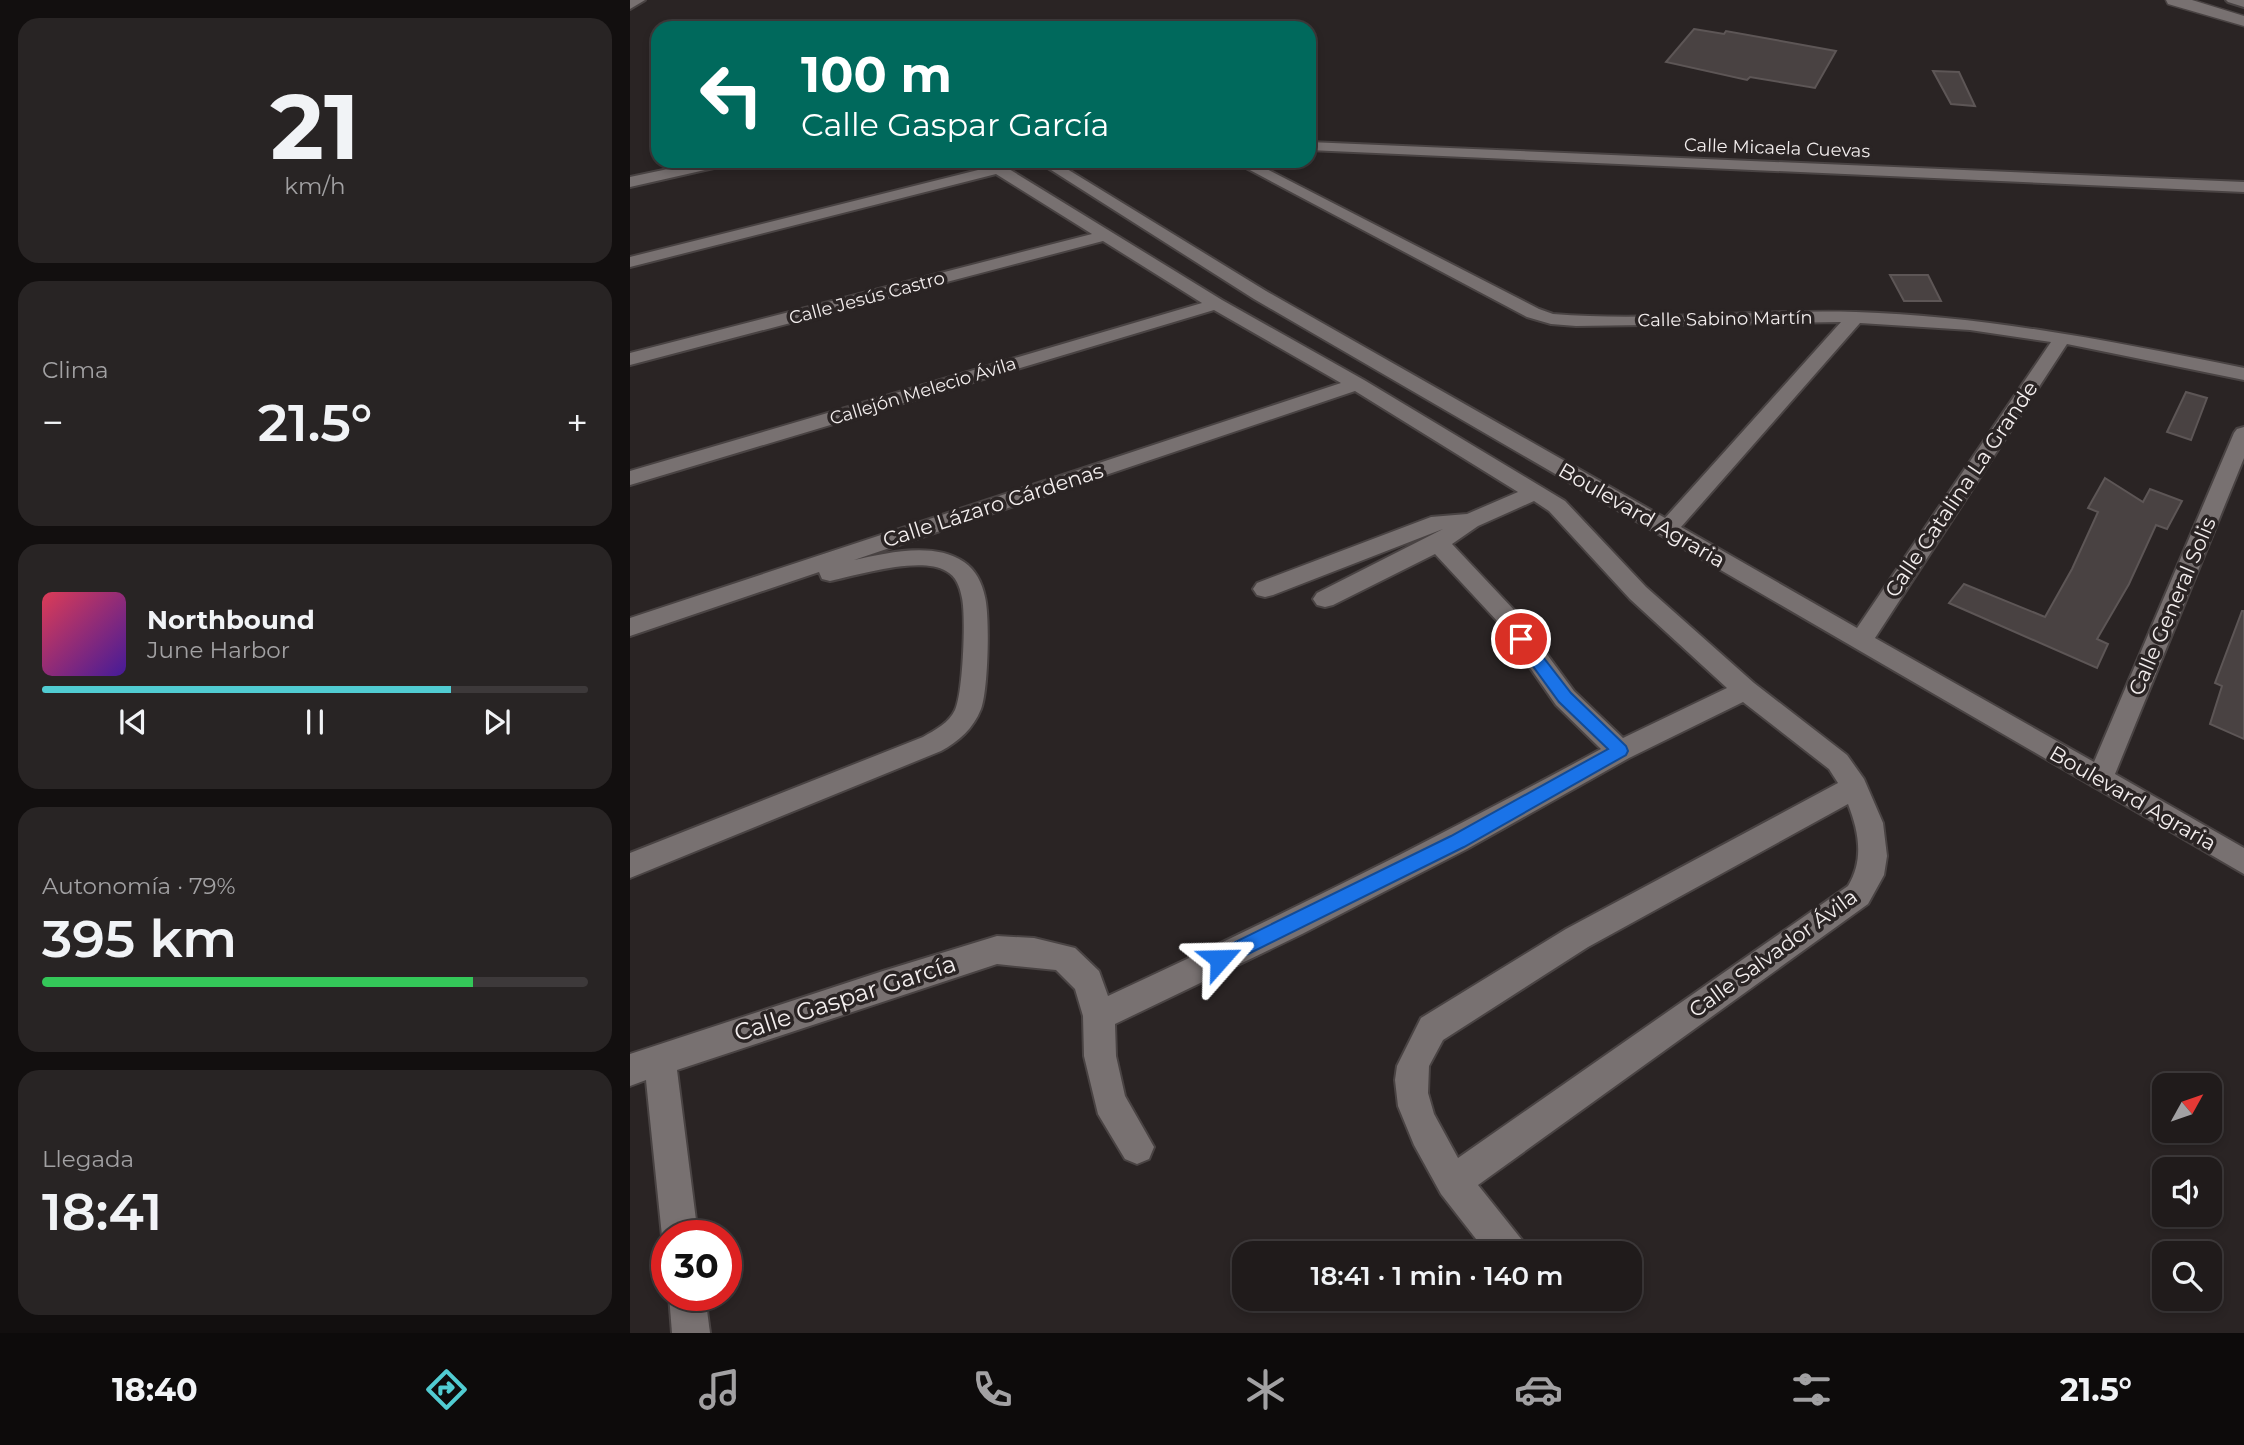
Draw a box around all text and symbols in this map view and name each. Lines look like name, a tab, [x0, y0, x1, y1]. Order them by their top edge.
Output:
text: 100 m	[801, 45, 952, 104]
icon: left	[686, 49, 777, 140]
text: 21	[270, 71, 360, 182]
text: Calle Gaspar García	[801, 105, 1109, 144]
street label: Calle Micaela Cuevas	[1683, 134, 1871, 162]
text: km/h	[284, 172, 346, 200]
street label: Calle Jesús Castro	[787, 267, 947, 329]
street label: Calle Sabino Martín	[1637, 306, 1813, 332]
street label: Callejón Melecio Ávila	[827, 352, 1019, 430]
text: Clima	[42, 356, 109, 384]
street label: Calle Catalina La Grande	[1879, 376, 2043, 602]
text: 21.5°	[258, 391, 372, 454]
text: −	[42, 399, 64, 446]
text: +	[566, 399, 588, 446]
street label: Boulevard Agraria	[1554, 457, 1730, 573]
street label: Calle Lázaro Cárdenas	[880, 458, 1106, 552]
street label: Calle General Solis	[2123, 513, 2221, 699]
text: Northbound	[147, 604, 315, 636]
pin	[1491, 609, 1551, 669]
icon: arrive	[1502, 620, 1540, 658]
text: June Harbor	[147, 636, 290, 664]
icon: previous	[114, 703, 152, 741]
icon: pause	[296, 703, 334, 741]
icon: next	[478, 703, 516, 741]
street label: Boulevard Agraria	[2045, 740, 2221, 856]
text: Autonomía · 79%	[42, 872, 236, 900]
street label: Calle Salvador Ávila	[1684, 884, 1862, 1022]
text: 395 km	[42, 907, 237, 970]
position arrow	[1183, 922, 1257, 996]
street label: Calle Gaspar García	[731, 948, 959, 1048]
north arrow	[2152, 1073, 2222, 1143]
map controls	[2152, 1073, 2222, 1311]
text: Llegada	[42, 1145, 134, 1173]
button: sound	[2152, 1157, 2222, 1227]
text: 18:41	[42, 1180, 162, 1243]
speed limit sign: 30	[651, 1220, 742, 1311]
button: search	[2152, 1241, 2222, 1311]
text: 18:41 · 1 min · 140 m	[1311, 1260, 1563, 1292]
icon: directions	[422, 1365, 471, 1414]
icon: music	[695, 1365, 744, 1414]
icon: phone	[968, 1365, 1017, 1414]
icon: climate	[1241, 1365, 1290, 1414]
icon: car	[1514, 1365, 1563, 1414]
icon: filters	[1787, 1365, 1836, 1414]
text: 18:40	[112, 1370, 198, 1409]
text: 21.5°	[2060, 1370, 2132, 1409]

